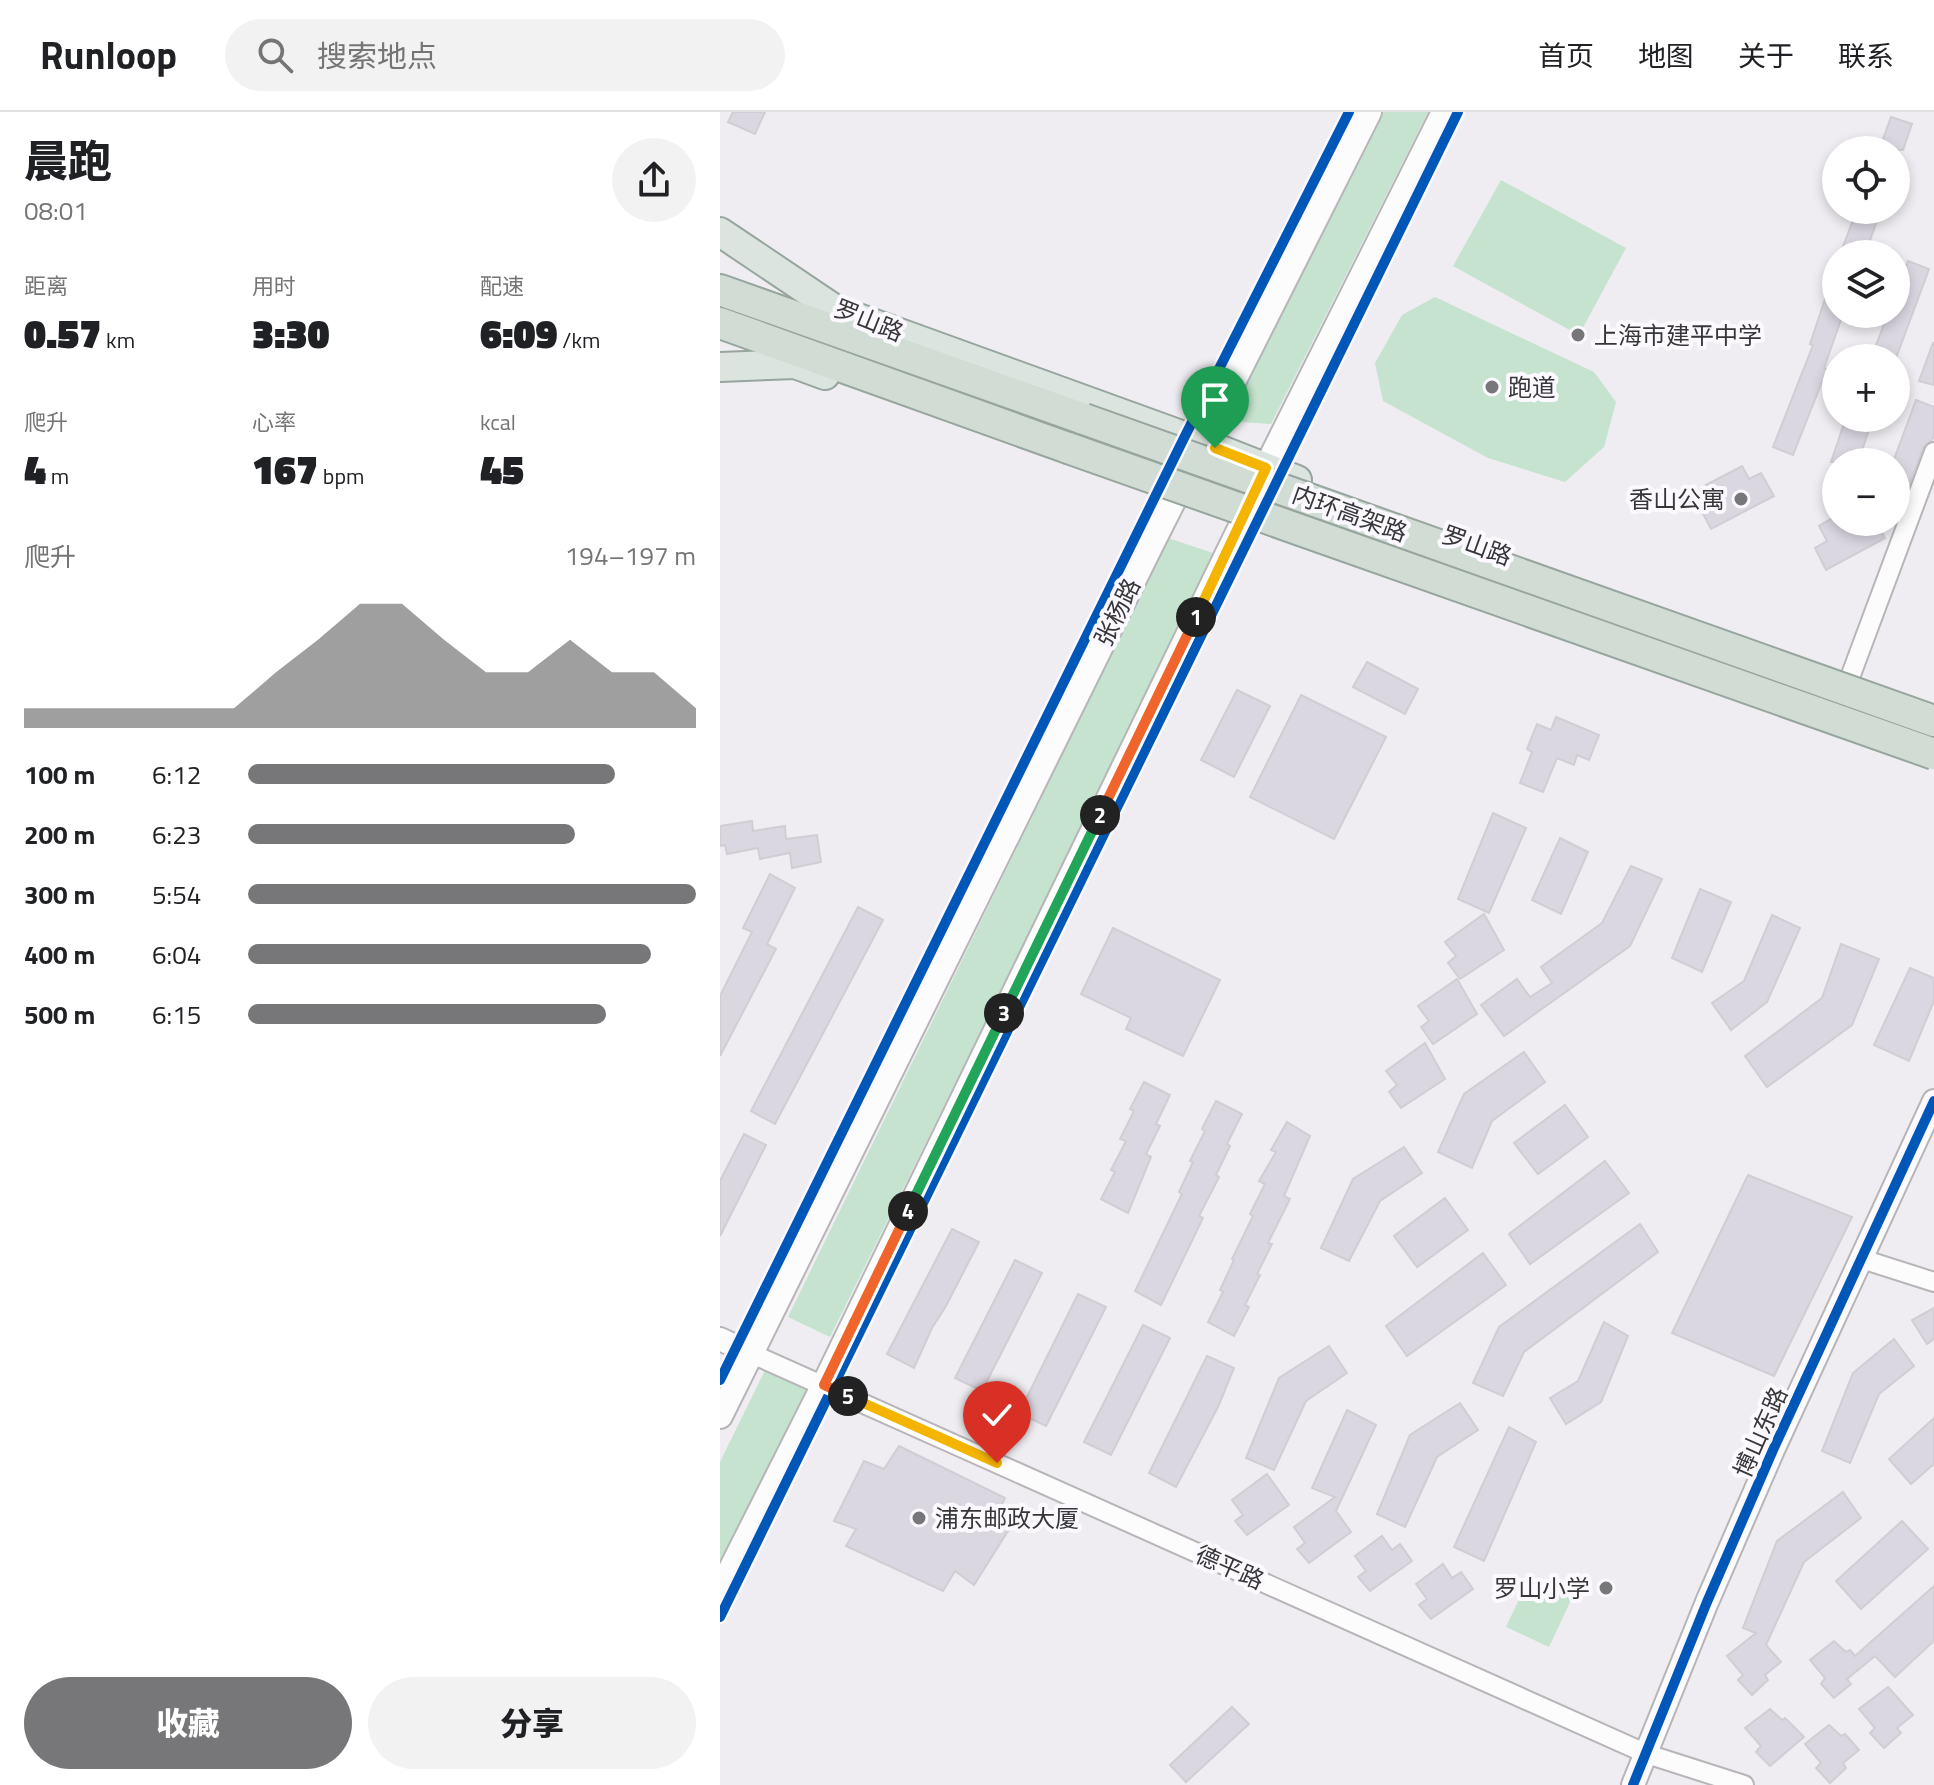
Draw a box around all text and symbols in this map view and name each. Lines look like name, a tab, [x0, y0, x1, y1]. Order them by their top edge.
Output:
search box	[225, 19, 785, 91]
text: Runloop	[40, 26, 177, 84]
icon: search	[253, 33, 297, 77]
text: 搜索地点	[317, 33, 437, 79]
text: 首页	[1538, 34, 1594, 77]
text: 地图	[1638, 34, 1694, 77]
text: 关于	[1738, 34, 1794, 77]
text: 联系	[1838, 34, 1894, 77]
text: 晨跑	[24, 127, 112, 194]
map controls	[1822, 136, 1910, 536]
button: locate	[1822, 136, 1910, 224]
button: share	[612, 138, 696, 222]
text: 08:01	[24, 191, 88, 230]
button: layers	[1822, 240, 1910, 328]
text: 距离	[24, 269, 68, 303]
text: 用时	[252, 269, 296, 303]
text: 配速	[480, 269, 524, 303]
street label: 罗山路	[829, 290, 909, 350]
text: 0.57	[24, 303, 101, 364]
text: 3:30	[252, 303, 330, 364]
text: 6:09	[480, 303, 558, 364]
place label: 上海市建平中学	[1594, 317, 1762, 353]
text: km	[101, 323, 135, 357]
text: /km	[558, 323, 600, 357]
marker: 上海市建平中学	[1569, 326, 1587, 344]
button: +	[1822, 344, 1910, 432]
pin	[1181, 366, 1249, 448]
place label: 跑道	[1508, 369, 1556, 405]
icon: arrive	[1193, 378, 1237, 422]
marker: 跑道	[1483, 378, 1501, 396]
text: 爬升	[24, 405, 68, 439]
text: 心率	[252, 405, 296, 439]
text: kcal	[480, 405, 516, 439]
text: 4	[24, 439, 46, 500]
text: 167	[252, 439, 318, 500]
text: 45	[480, 439, 524, 500]
button: −	[1822, 448, 1910, 536]
text: m	[46, 459, 69, 493]
text: bpm	[318, 459, 364, 493]
street label: 内环高架路	[1287, 476, 1413, 550]
place label: 香山公寓	[1629, 481, 1725, 517]
marker: 香山公寓	[1732, 490, 1750, 508]
street label: 罗山路	[1437, 516, 1517, 574]
text: 194–197 m	[565, 536, 696, 575]
text: 爬升	[24, 537, 76, 576]
street label: 张杨路	[1085, 572, 1149, 652]
pin: 1	[1176, 597, 1216, 637]
text: 1	[1190, 600, 1202, 634]
text: 100 m	[24, 755, 95, 794]
text: 6:12	[152, 755, 201, 794]
pin: 2	[1080, 795, 1120, 835]
text: 2	[1094, 798, 1106, 832]
text: 200 m	[24, 815, 95, 854]
text: 6:23	[152, 815, 201, 854]
text: 300 m	[24, 875, 95, 914]
text: 5:54	[152, 875, 201, 914]
text: 400 m	[24, 935, 95, 974]
text: 6:04	[152, 935, 201, 974]
pin: 3	[984, 993, 1024, 1033]
text: 500 m	[24, 995, 95, 1034]
text: 6:15	[152, 995, 201, 1034]
text: 3	[998, 996, 1010, 1030]
pin: 4	[888, 1191, 928, 1231]
text: 4	[902, 1194, 914, 1228]
pin: 5	[828, 1376, 868, 1416]
text: 5	[842, 1379, 854, 1413]
pin	[963, 1381, 1031, 1463]
street label: 博山东路	[1724, 1381, 1796, 1483]
icon: check	[975, 1393, 1019, 1437]
place label: 浦东邮政大厦	[935, 1500, 1079, 1536]
marker: 浦东邮政大厦	[910, 1509, 928, 1527]
street label: 德平路	[1190, 1536, 1270, 1598]
place label: 罗山小学	[1494, 1570, 1590, 1606]
marker: 罗山小学	[1597, 1579, 1615, 1597]
button: 收藏	[24, 1677, 352, 1769]
button: 分享	[368, 1677, 696, 1769]

